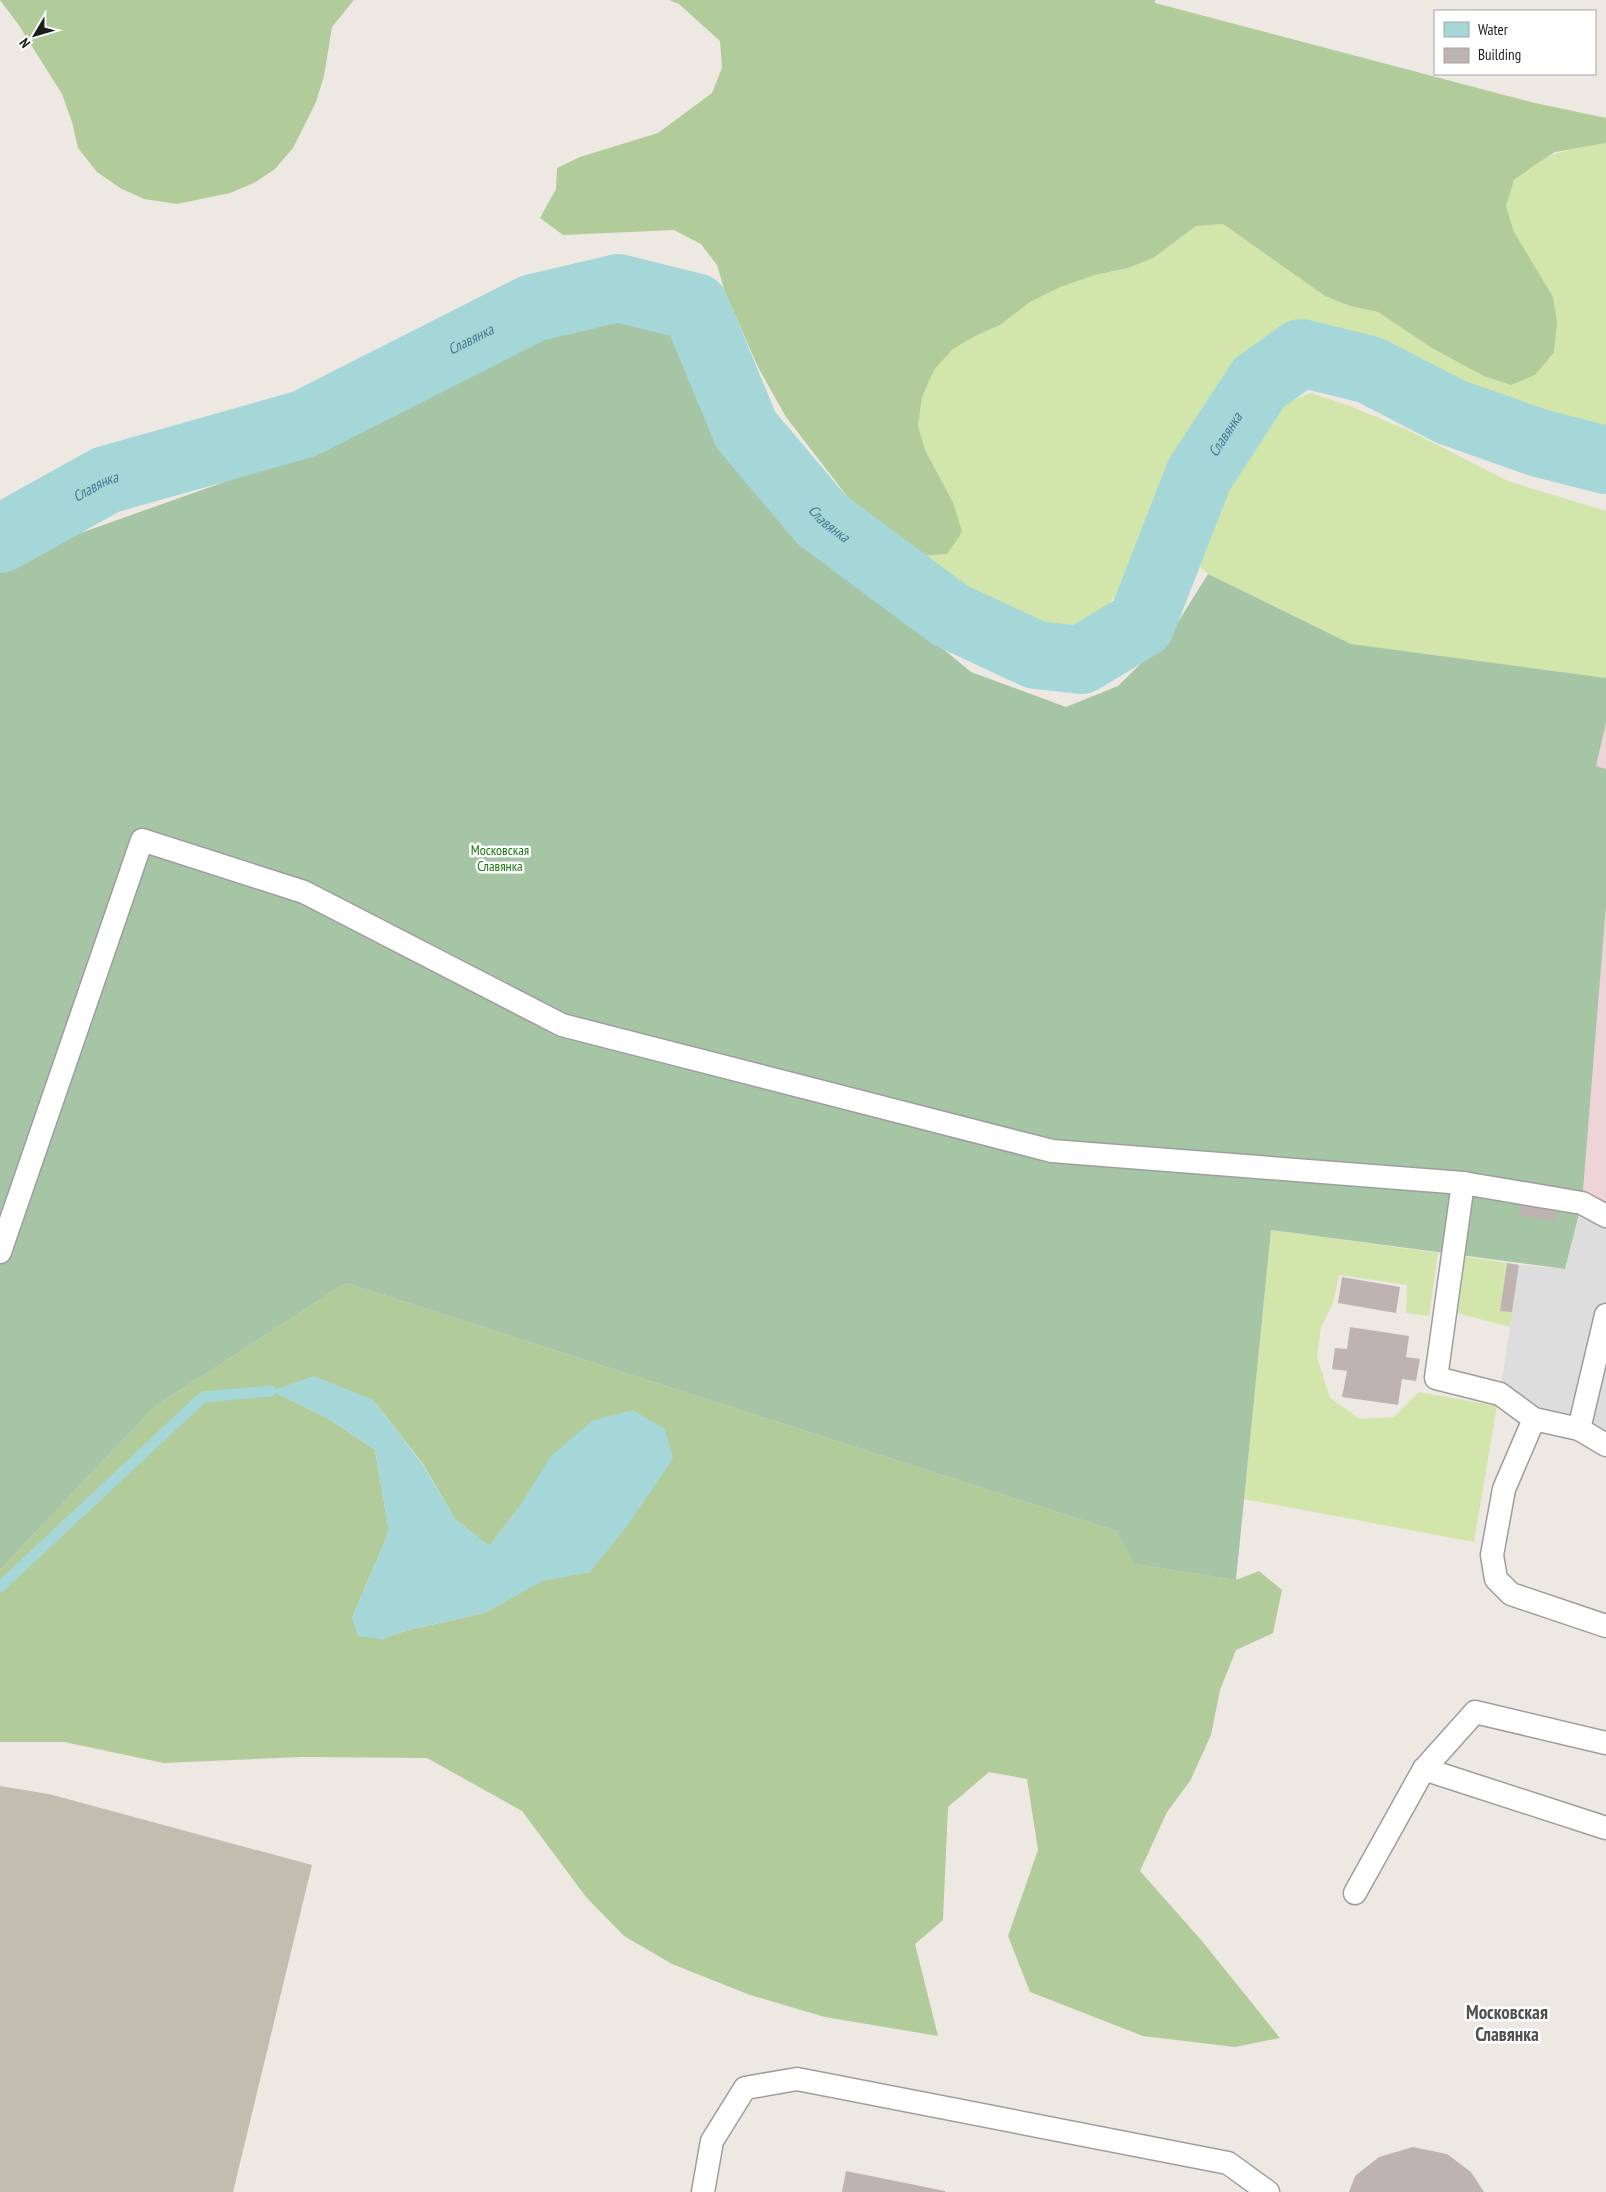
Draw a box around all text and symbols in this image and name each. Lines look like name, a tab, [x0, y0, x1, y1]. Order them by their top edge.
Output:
north arrow	[10, 10, 60, 60]
legend	[1434, 10, 1596, 75]
text: Water	[1478, 20, 1509, 39]
text: N	[15, 34, 34, 52]
text: Building	[1478, 45, 1521, 64]
water label: Славянка	[445, 319, 497, 359]
water label: Славянка	[1204, 408, 1247, 460]
water label: Славянка	[69, 467, 121, 506]
water label: Славянка	[804, 501, 854, 547]
park label: Московская Славянка	[471, 841, 529, 875]
district label: Московская Славянка	[1466, 2000, 1548, 2046]

